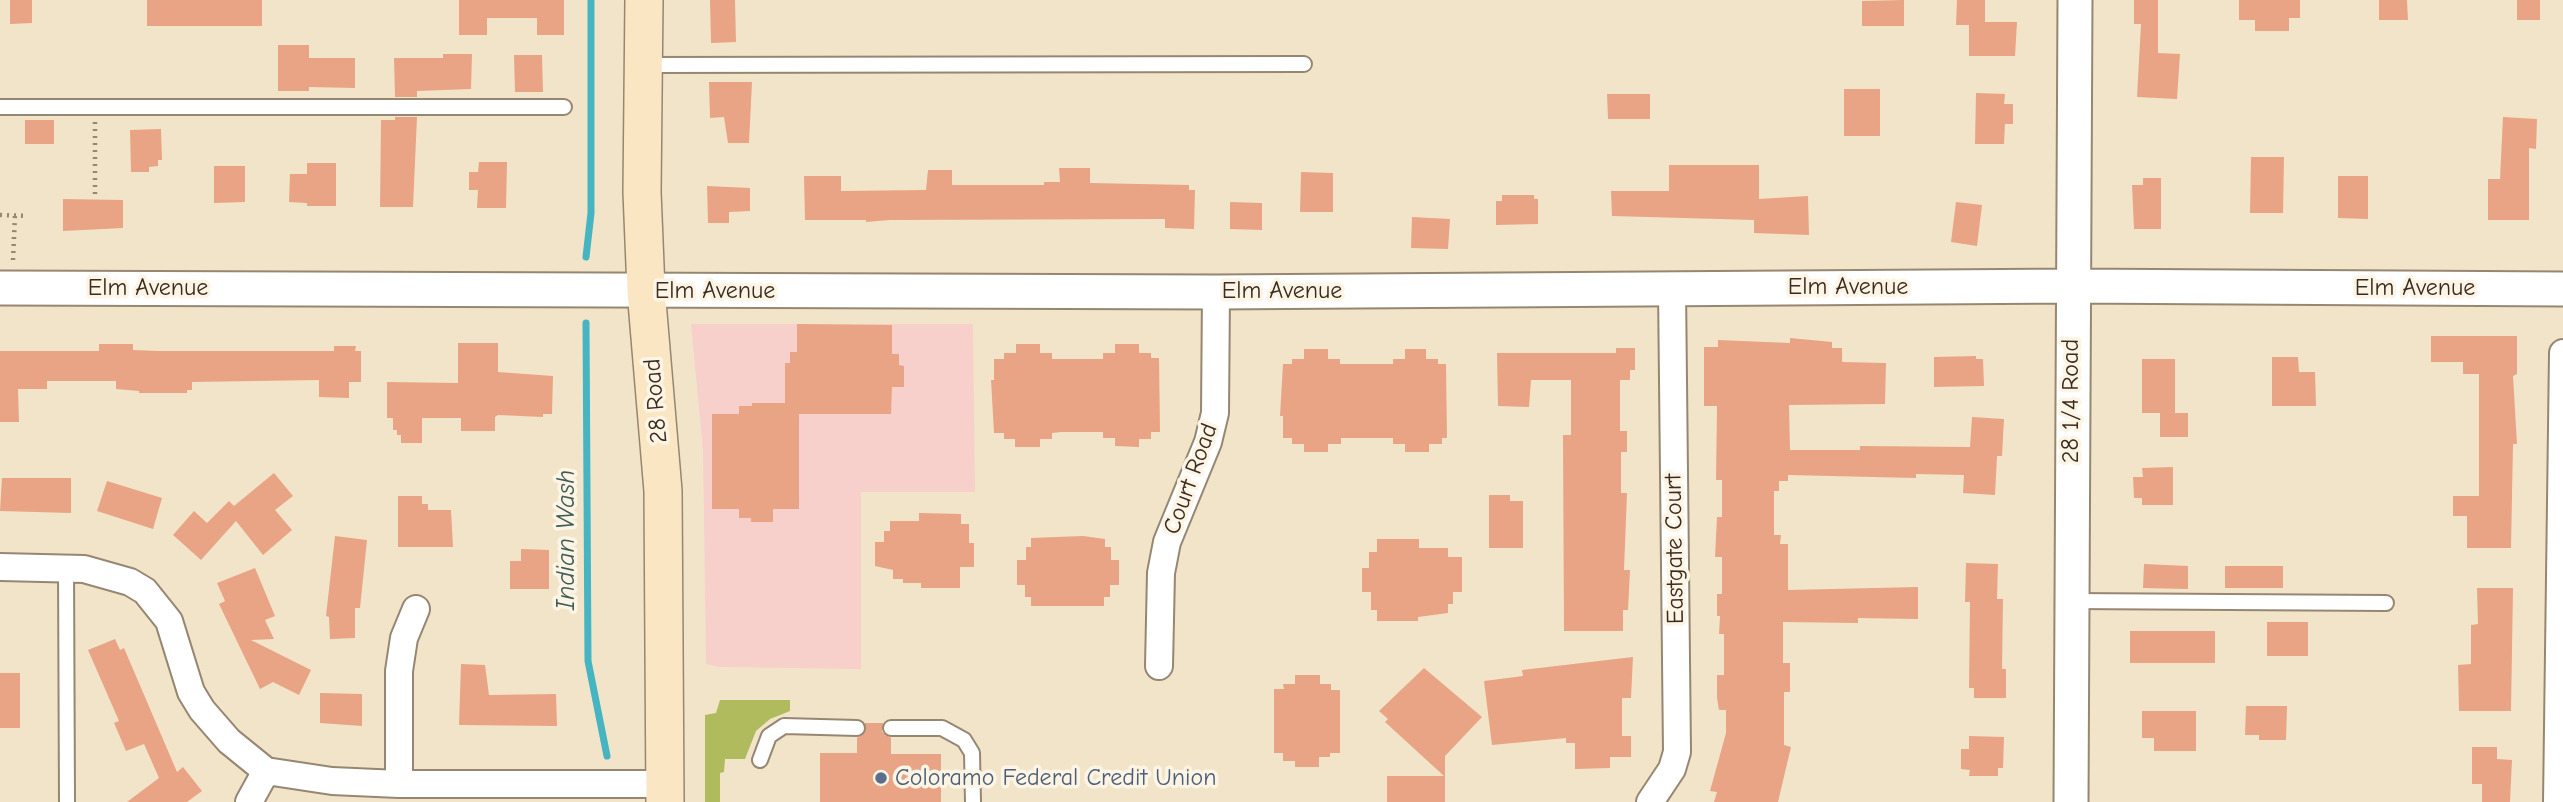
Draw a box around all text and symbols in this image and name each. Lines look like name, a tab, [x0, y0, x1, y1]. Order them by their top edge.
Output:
street label: Elm Avenue	[1788, 273, 1908, 301]
street label: Elm Avenue	[88, 274, 208, 302]
street label: Elm Avenue	[2355, 274, 2475, 302]
street label: Elm Avenue	[655, 277, 775, 305]
street label: Elm Avenue	[1222, 277, 1342, 305]
street label: 28 1/4 Road	[2057, 339, 2085, 463]
street label: 28 Road	[638, 358, 674, 444]
street label: Court Road	[1158, 420, 1224, 538]
water label: Indian Wash	[551, 470, 583, 610]
street label: Eastgate Court	[1659, 474, 1691, 624]
place label: Coloramo Federal Credit Union	[895, 764, 1217, 792]
marker: Coloramo Federal Credit Union	[873, 770, 889, 786]

